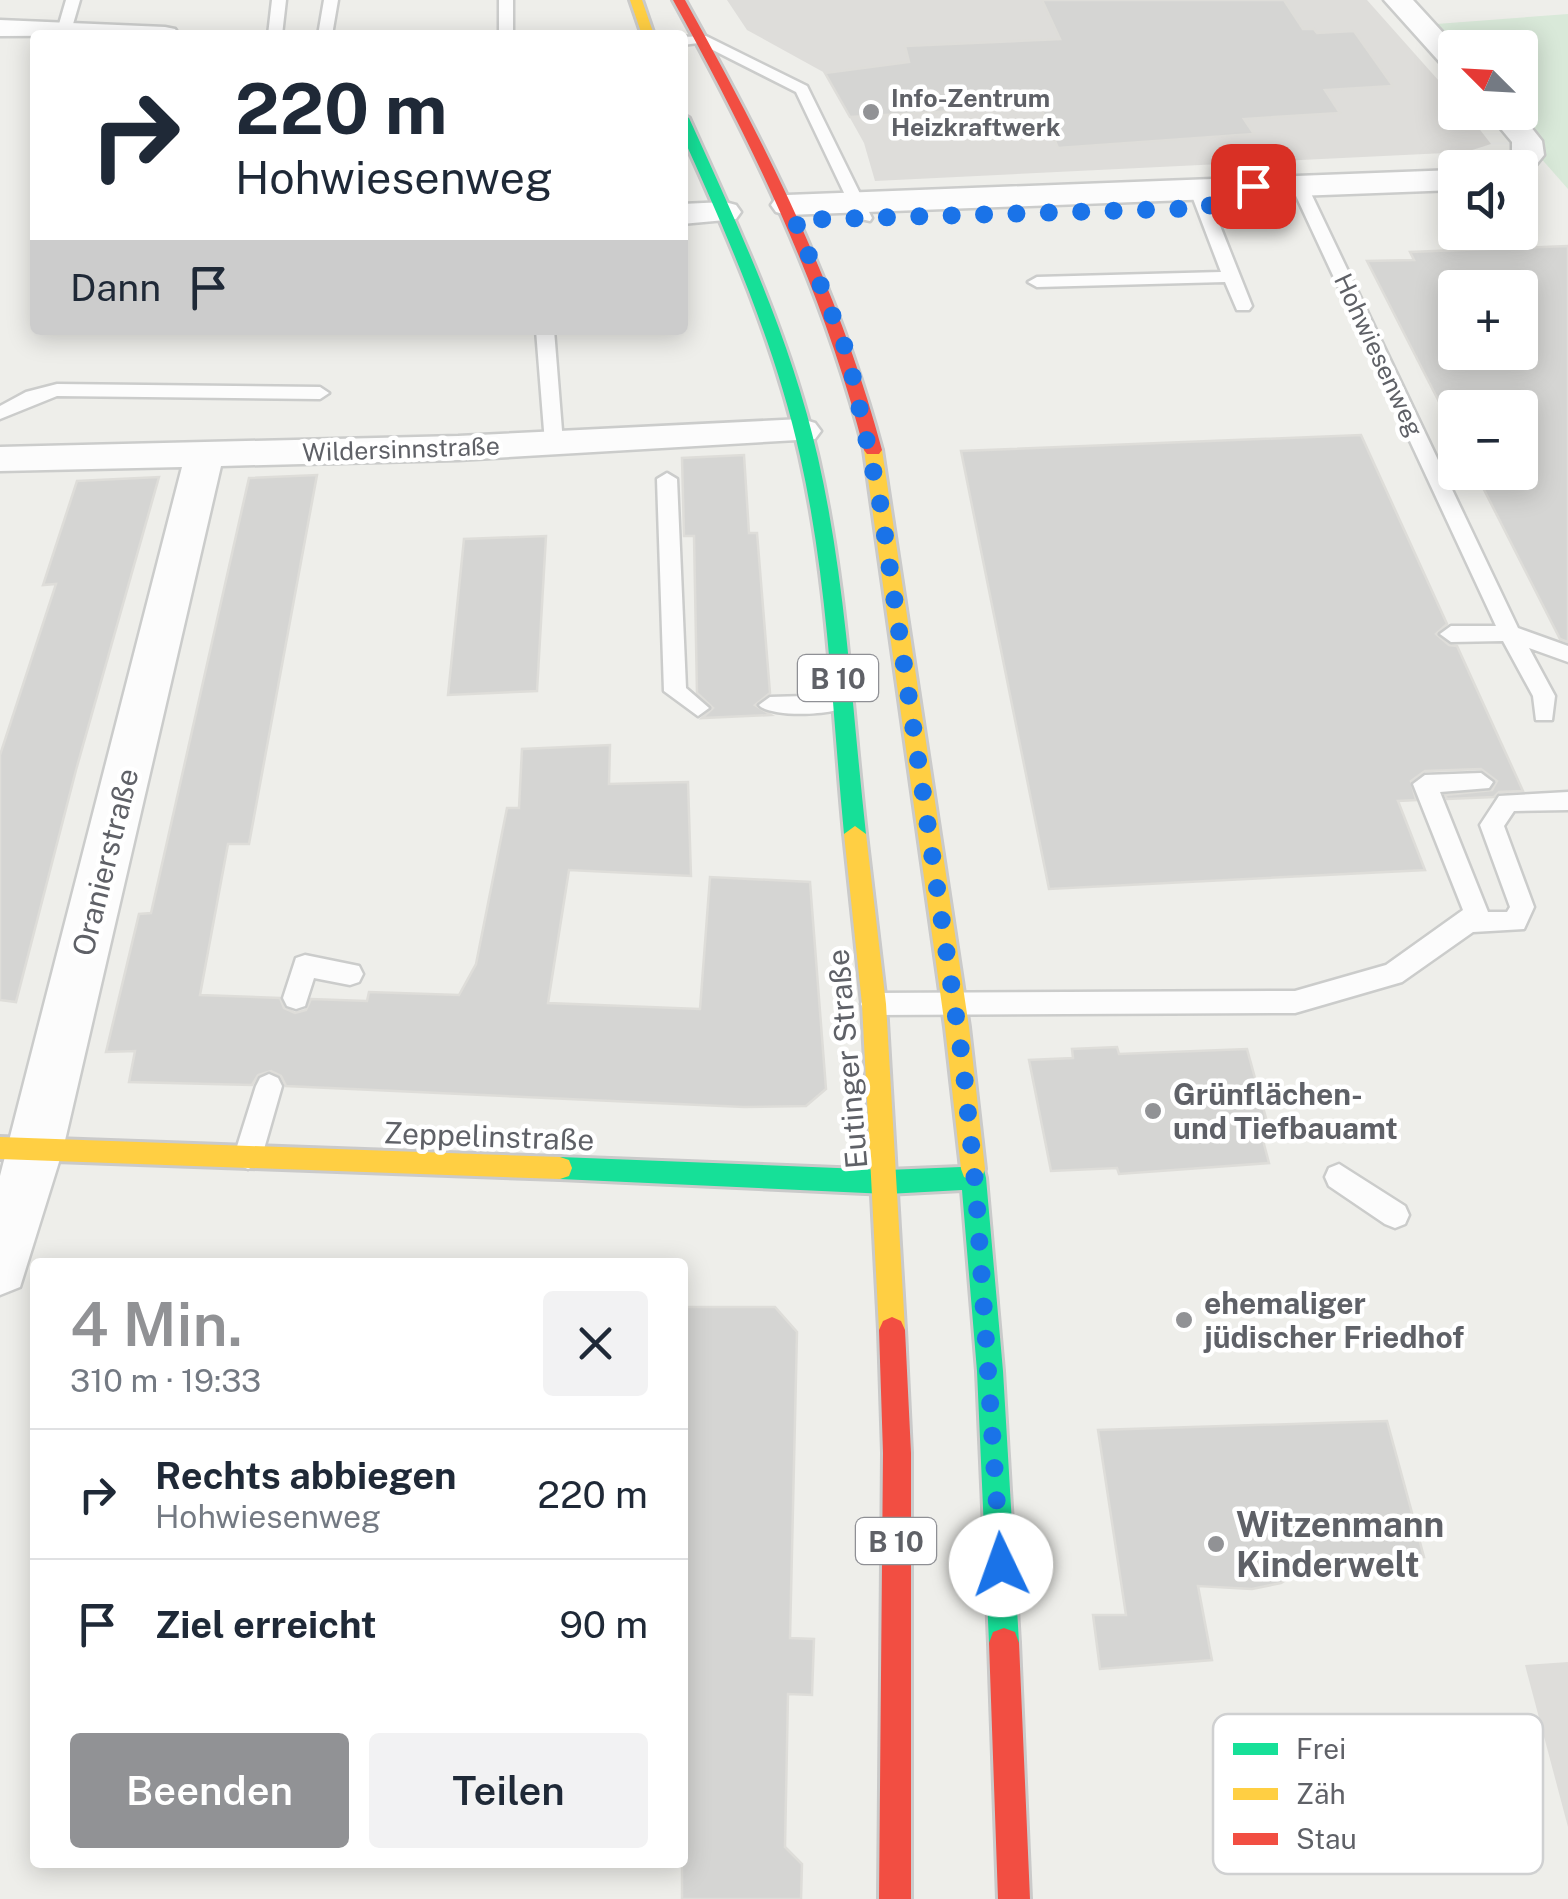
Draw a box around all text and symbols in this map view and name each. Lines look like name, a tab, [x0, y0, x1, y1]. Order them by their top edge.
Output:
north arrow	[1438, 30, 1538, 130]
map controls	[1438, 30, 1538, 490]
text: 220 m	[235, 67, 448, 150]
icon: right	[70, 70, 200, 200]
place label: Info-Zentrum Heizkraftwerk	[891, 83, 1061, 142]
marker: Info-Zentrum Heizkraftwerk	[860, 101, 882, 123]
pin	[1211, 144, 1296, 229]
button: sound	[1438, 150, 1538, 250]
text: Hohwiesenweg	[235, 151, 553, 204]
icon: arrive	[1226, 159, 1281, 214]
icon: arrive	[181, 260, 236, 315]
text: Dann	[70, 265, 161, 310]
street label: Hohwiesenweg	[1328, 269, 1430, 441]
button: +	[1438, 270, 1538, 370]
button: −	[1438, 390, 1538, 490]
street label: Wildersinnstraße	[302, 431, 500, 467]
road number: B 10	[798, 655, 878, 701]
street label: Oranierstraße	[64, 765, 146, 959]
street label: Eutinger Straße	[819, 948, 875, 1170]
place label: Grünflächen- und Tiefbauamt	[1173, 1076, 1398, 1146]
marker: Grünflächen- und Tiefbauamt	[1142, 1100, 1164, 1122]
street label: Zeppelinstraße	[383, 1114, 595, 1158]
place label: ehemaliger jüdischer Friedhof	[1203, 1285, 1464, 1355]
text: 4 Min.	[70, 1289, 243, 1360]
button: close	[543, 1291, 648, 1396]
marker: ehemaliger jüdischer Friedhof	[1173, 1309, 1195, 1331]
text: 310 m · 19:33	[70, 1362, 261, 1399]
text: Rechts abbiegen	[155, 1453, 457, 1498]
icon: right	[70, 1467, 125, 1522]
text: 220 m	[537, 1472, 648, 1517]
text: Hohwiesenweg	[155, 1498, 381, 1535]
place label: Witzenmann Kinderwelt	[1236, 1504, 1444, 1585]
position arrow	[949, 1513, 1053, 1617]
road number: B 10	[856, 1518, 936, 1564]
marker: Witzenmann Kinderwelt	[1205, 1533, 1227, 1555]
icon: arrive	[70, 1597, 125, 1652]
text: Ziel erreicht	[155, 1602, 377, 1647]
text: 90 m	[559, 1602, 648, 1647]
legend	[1213, 1714, 1543, 1874]
text: Frei	[1296, 1732, 1346, 1765]
button: Beenden	[70, 1733, 349, 1848]
button: Teilen	[369, 1733, 648, 1848]
text: Zäh	[1296, 1777, 1346, 1810]
text: Stau	[1296, 1822, 1357, 1855]

